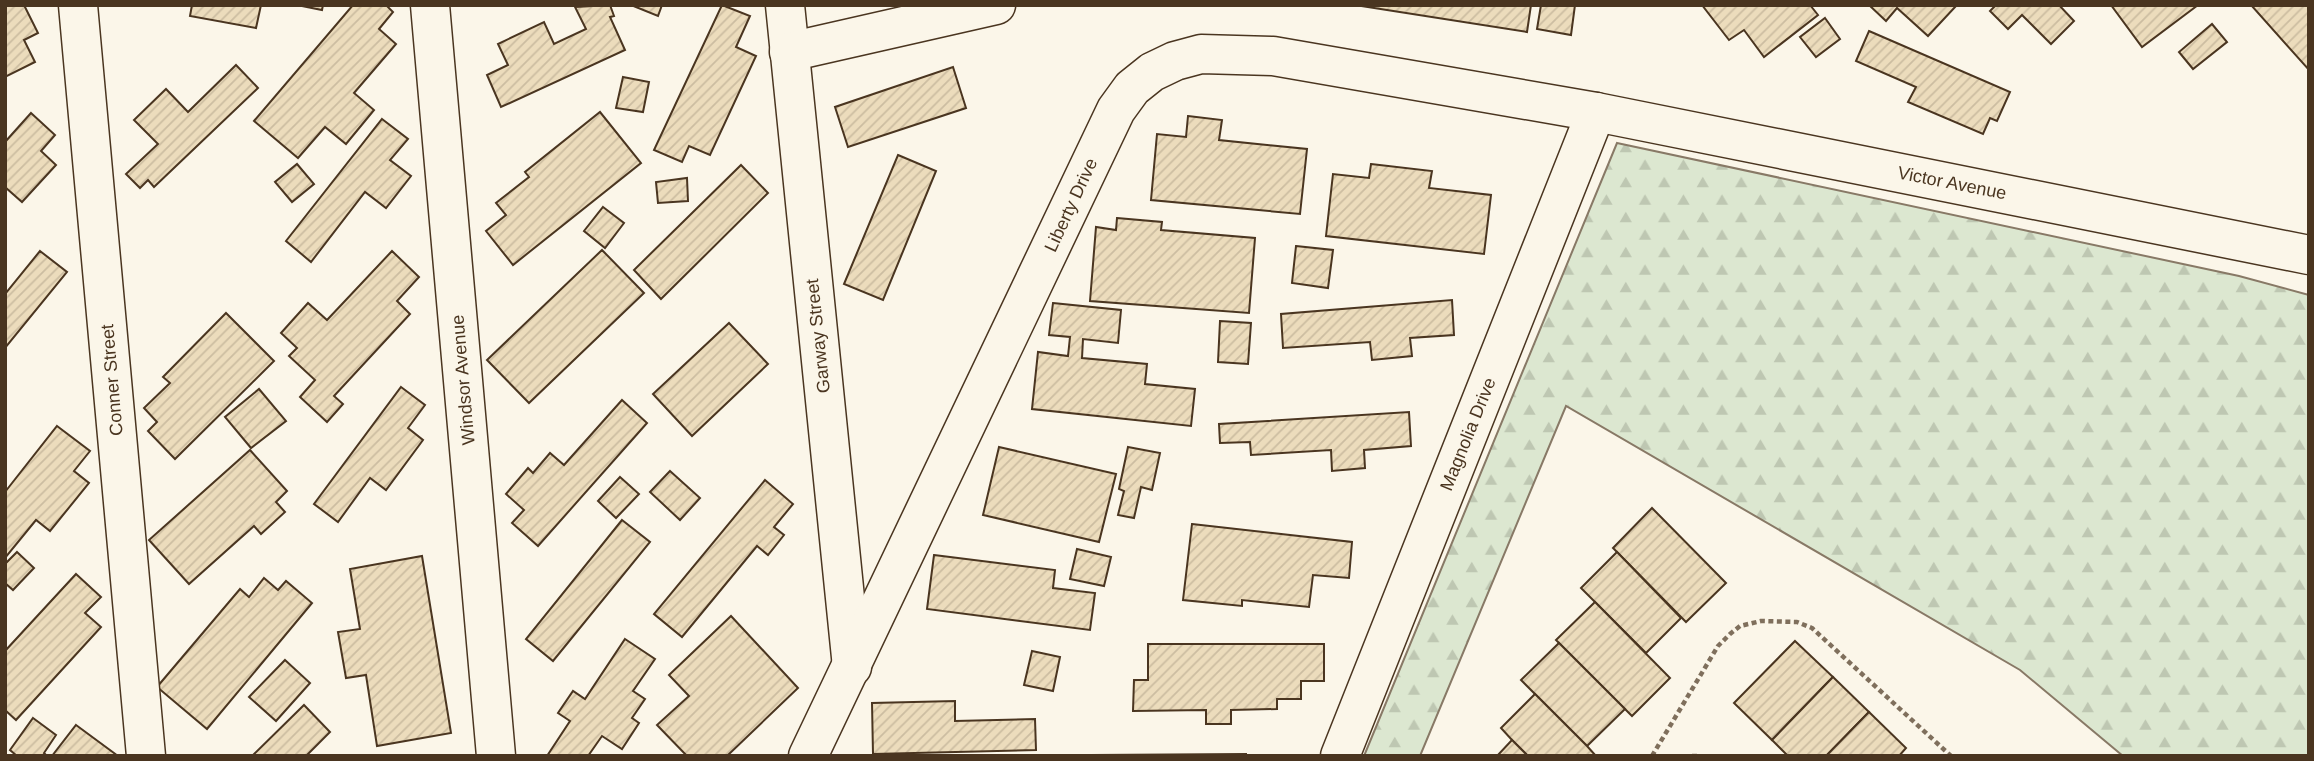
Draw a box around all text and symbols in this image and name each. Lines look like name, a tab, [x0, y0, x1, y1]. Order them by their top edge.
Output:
street label: Liberty Drive	[1041, 155, 1101, 255]
street label: Victor Avenue	[1896, 163, 2008, 203]
street label: Garway Street	[802, 278, 834, 394]
street label: Windsor Avenue	[447, 314, 479, 446]
street label: Conner Street	[97, 323, 127, 437]
street label: Magnolia Drive	[1436, 375, 1500, 493]

